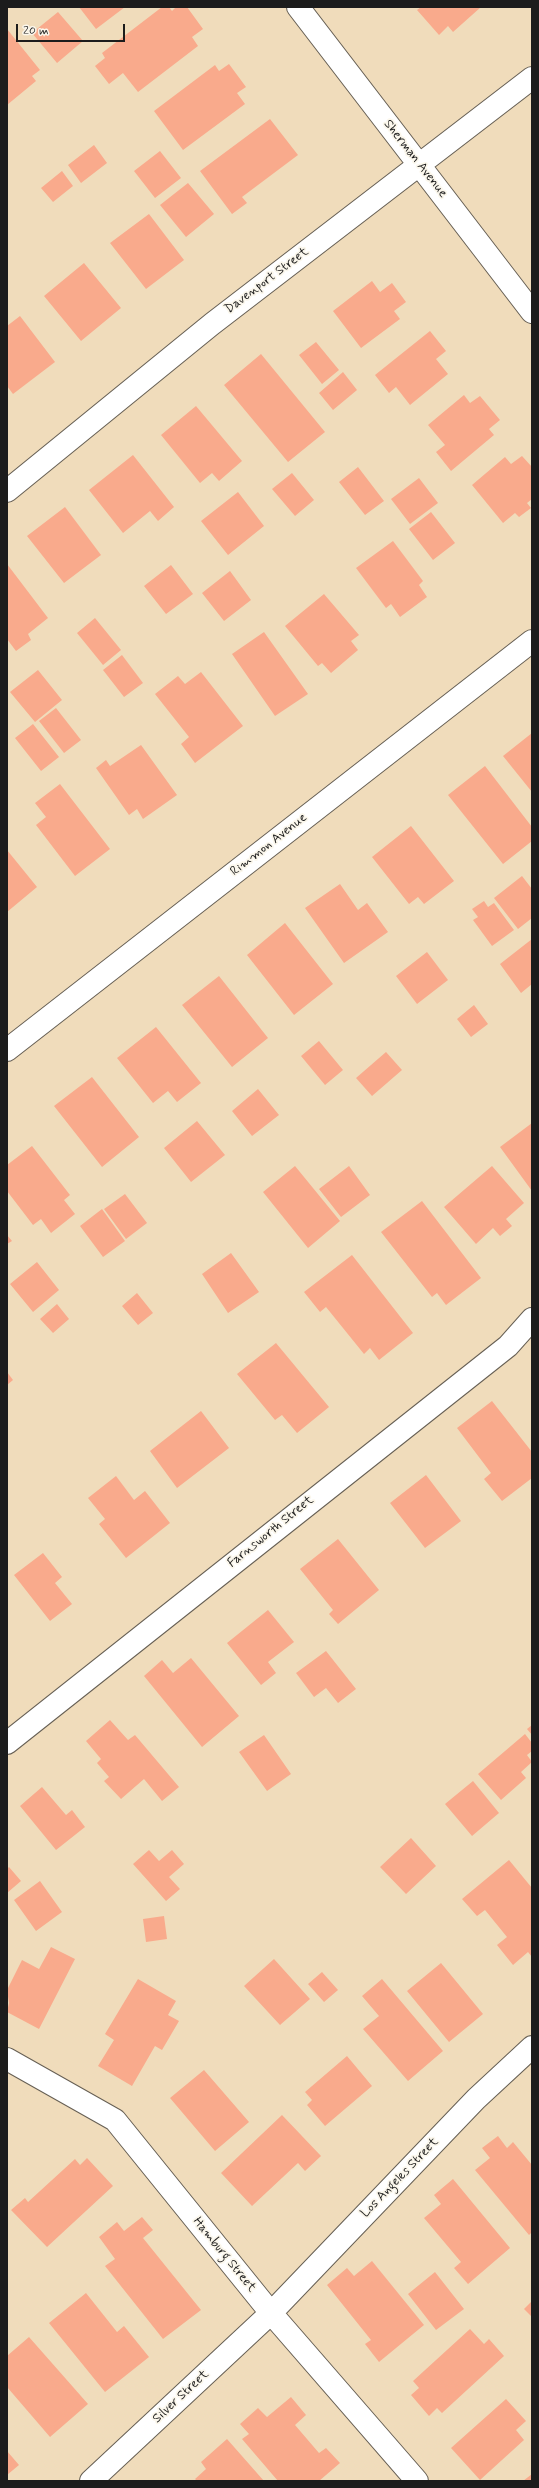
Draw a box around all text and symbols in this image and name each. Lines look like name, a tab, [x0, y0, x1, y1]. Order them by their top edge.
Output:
scale bar	[18, 16, 127, 42]
text: 20 m	[23, 23, 49, 39]
street label: Sherman Avenue	[380, 117, 450, 201]
street label: Davenport Street	[222, 245, 312, 317]
street label: Rimmon Avenue	[228, 810, 310, 880]
street label: Farnsworth Street	[225, 1493, 317, 1571]
street label: Los Angeles Street	[358, 2135, 442, 2221]
street label: Hamburg Street	[189, 2214, 259, 2296]
street label: Silver Street	[150, 2367, 212, 2427]

